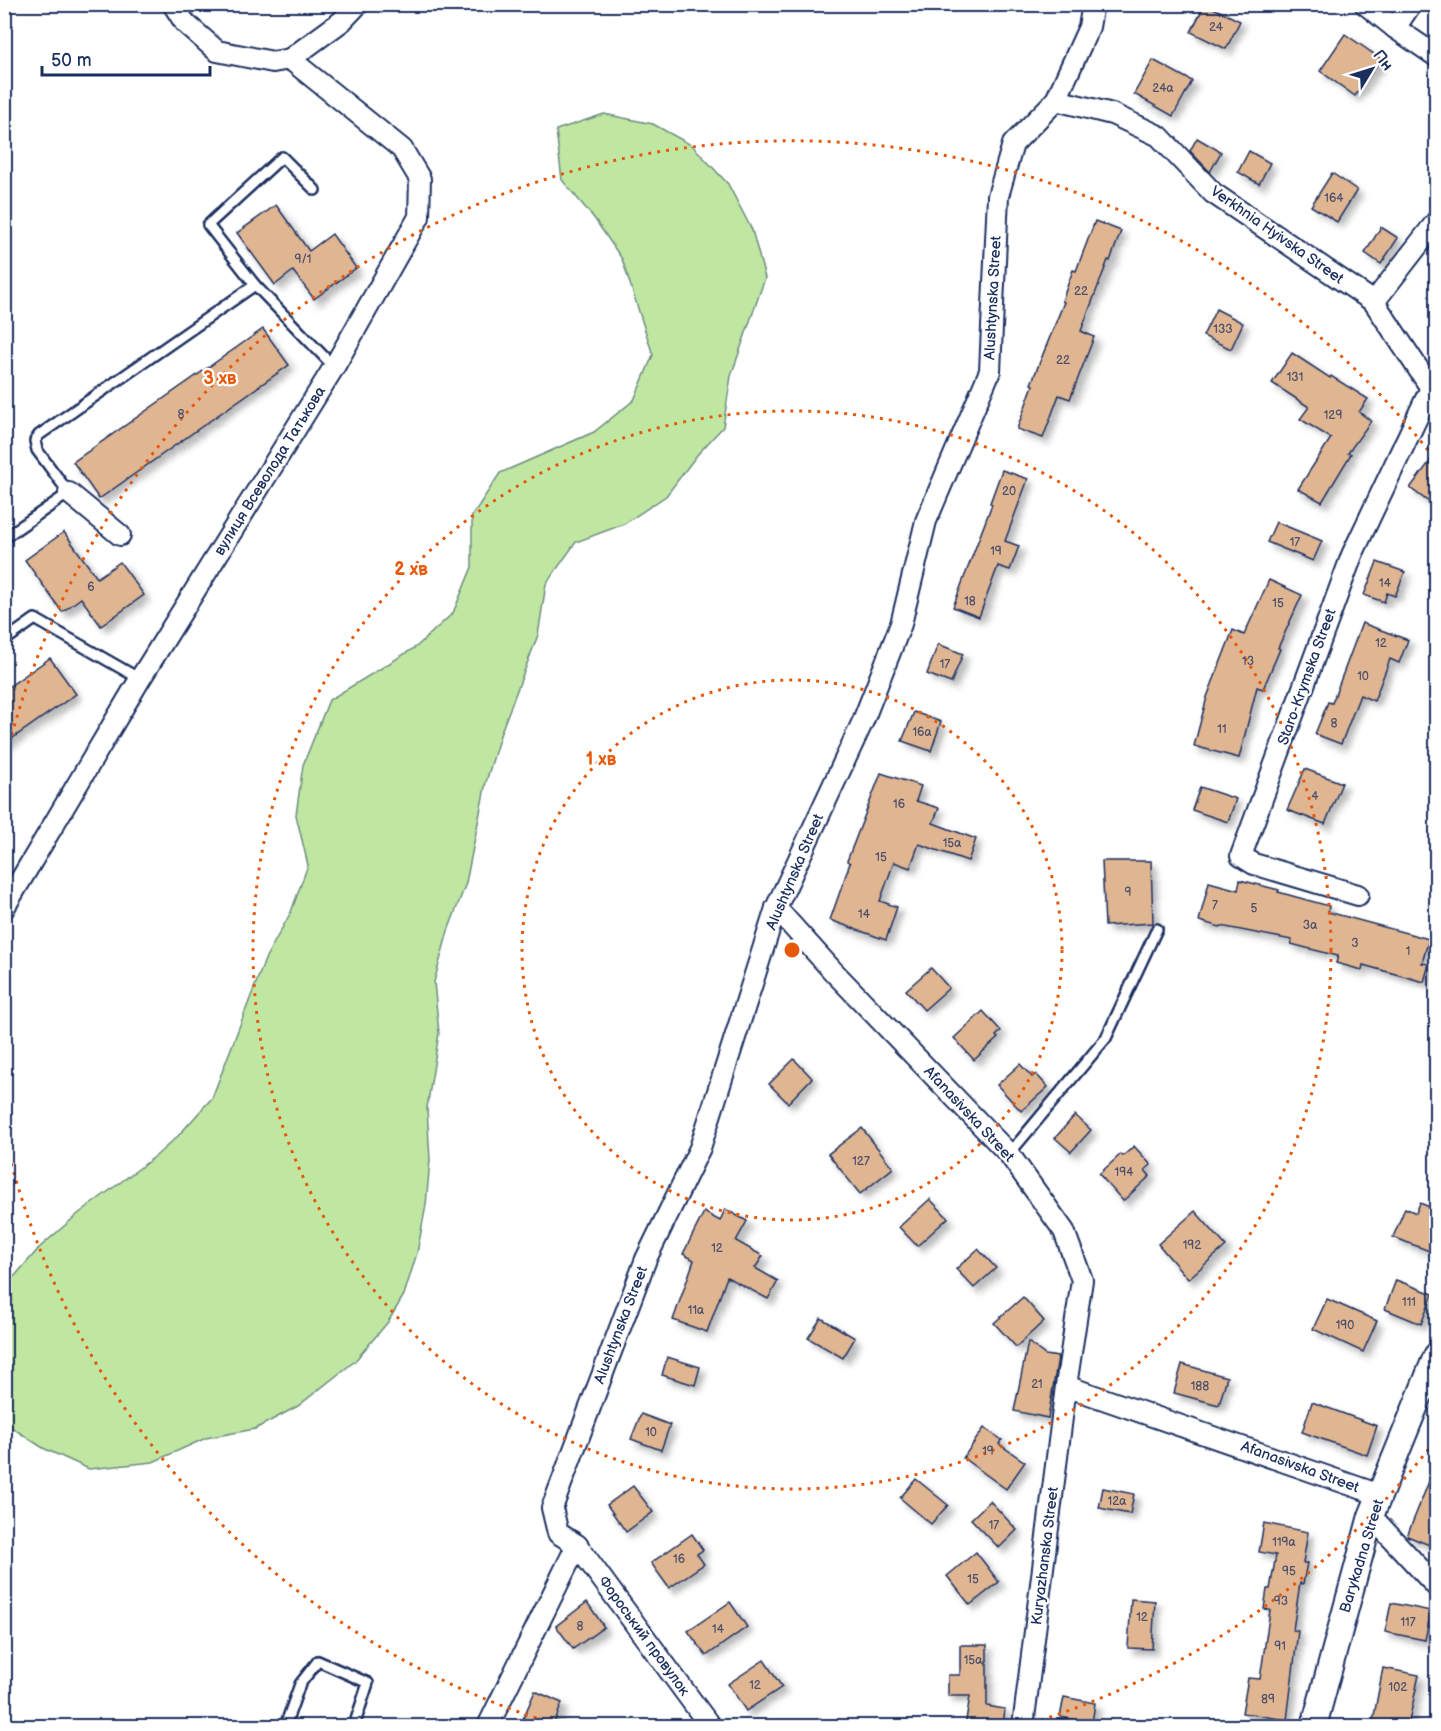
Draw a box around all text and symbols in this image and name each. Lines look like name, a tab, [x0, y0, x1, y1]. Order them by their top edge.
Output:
house number: 24	[1209, 20, 1224, 35]
scale bar	[42, 39, 210, 77]
north arrow	[1342, 39, 1402, 99]
text: Пн	[1369, 46, 1397, 75]
text: 50 m	[51, 50, 92, 71]
house number: 24а	[1152, 81, 1174, 96]
street label: Verkhnia Hyivska Street	[1207, 182, 1348, 288]
house number: 164	[1324, 191, 1344, 206]
street label: Alushtynska Street	[980, 235, 1006, 361]
house number: 9/1	[294, 252, 312, 267]
house number: 22	[1074, 284, 1088, 299]
house number: 133	[1213, 322, 1233, 337]
house number: 22	[1056, 353, 1070, 368]
text: 3 хв	[203, 368, 237, 389]
house number: 131	[1287, 370, 1303, 385]
street label: вулиця Всеволода Татькова	[210, 383, 330, 559]
house number: 8	[178, 407, 185, 422]
house number: 129	[1324, 408, 1342, 423]
house number: 20	[1002, 484, 1016, 499]
house number: 17	[1290, 535, 1300, 550]
house number: 19	[990, 544, 1002, 559]
text: 2 хв	[394, 559, 428, 580]
house number: 14	[1379, 576, 1392, 591]
house number: 6	[87, 580, 95, 595]
house number: 18	[964, 594, 976, 609]
house number: 15	[1272, 596, 1284, 611]
street label: Staro-Krymska Street	[1273, 606, 1341, 748]
house number: 12	[1375, 636, 1387, 651]
house number: 13	[1242, 654, 1254, 669]
house number: 17	[940, 657, 950, 672]
house number: 10	[1357, 669, 1369, 684]
house number: 8	[1331, 716, 1338, 731]
house number: 11	[1217, 722, 1227, 737]
house number: 16а	[912, 725, 932, 740]
text: 1 хв	[586, 749, 616, 770]
house number: 4	[1311, 789, 1319, 804]
house number: 16	[893, 797, 905, 812]
street label: Alushtynska Street	[762, 811, 828, 933]
house number: 15а	[943, 836, 961, 851]
house number: 15	[875, 850, 887, 865]
house number: 9	[1125, 885, 1132, 900]
house number: 7	[1212, 898, 1218, 913]
house number: 5	[1251, 901, 1258, 916]
house number: 14	[858, 907, 871, 922]
house number: 3а	[1303, 918, 1317, 933]
house number: 3	[1351, 936, 1359, 951]
centre of rings	[782, 940, 802, 960]
house number: 1	[1406, 944, 1410, 959]
street label: Afanasivska Street	[920, 1062, 1019, 1166]
house number: 127	[852, 1154, 870, 1169]
house number: 194	[1115, 1165, 1134, 1180]
house number: 192	[1183, 1238, 1201, 1253]
house number: 12	[711, 1241, 723, 1256]
street label: Alushtynska Street	[590, 1263, 652, 1386]
house number: 111	[1402, 1295, 1416, 1310]
house number: 11а	[688, 1303, 704, 1318]
house number: 190	[1336, 1318, 1354, 1333]
house number: 21	[1031, 1377, 1043, 1392]
house number: 188	[1191, 1379, 1209, 1394]
house number: 10	[645, 1425, 657, 1440]
street label: Afanasivska Street	[1238, 1437, 1362, 1497]
house number: 19	[982, 1444, 994, 1459]
street label: Kuryazhanska Street	[1027, 1485, 1063, 1626]
house number: 12а	[1108, 1494, 1126, 1509]
street label: Barykadna Street	[1336, 1497, 1388, 1615]
house number: 17	[989, 1518, 999, 1533]
house number: 119а	[1272, 1535, 1296, 1550]
house number: 16	[673, 1552, 685, 1567]
house number: 95	[1282, 1564, 1296, 1579]
street label: Фороський провулок	[594, 1572, 694, 1700]
house number: 15	[967, 1572, 979, 1587]
house number: 93	[1274, 1594, 1288, 1609]
house number: 12	[1136, 1610, 1148, 1625]
house number: 117	[1400, 1615, 1416, 1630]
house number: 8	[577, 1619, 584, 1634]
house number: 14	[712, 1622, 725, 1637]
house number: 91	[1274, 1639, 1286, 1654]
house number: 15а	[964, 1653, 982, 1668]
house number: 12	[749, 1678, 761, 1693]
house number: 102	[1389, 1680, 1407, 1695]
house number: 89	[1261, 1692, 1275, 1707]

